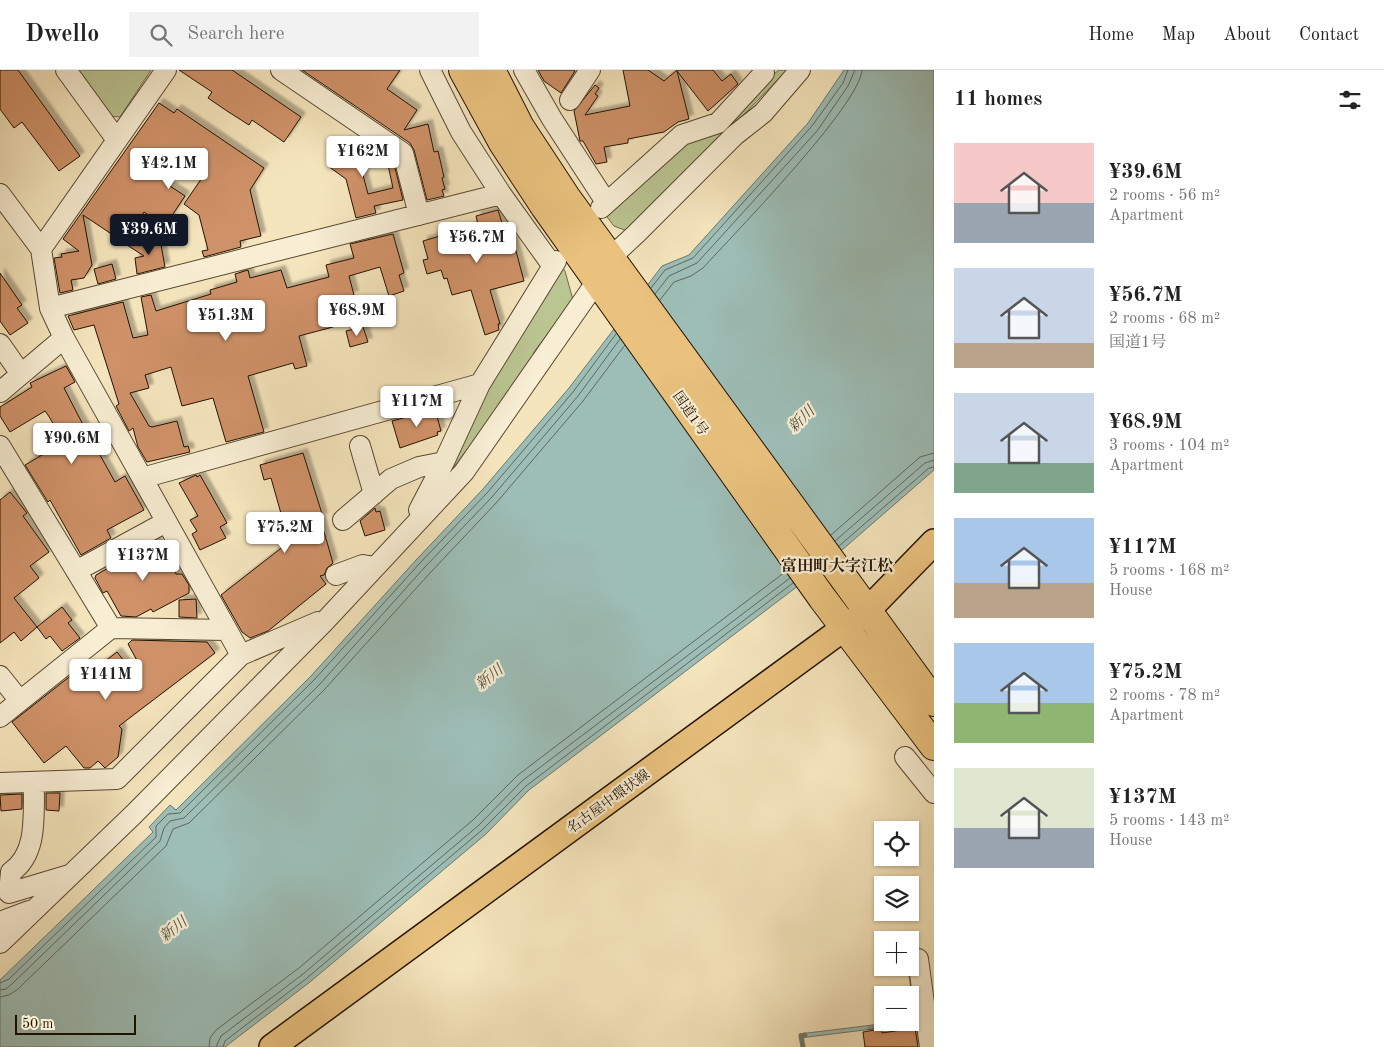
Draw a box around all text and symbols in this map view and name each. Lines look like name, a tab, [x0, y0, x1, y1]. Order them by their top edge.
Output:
search box	[129, 12, 479, 57]
icon: search	[147, 21, 175, 49]
text: Dwello	[25, 23, 99, 47]
text: Search here	[187, 25, 285, 44]
text: Home	[1088, 26, 1134, 44]
text: Map	[1162, 26, 1195, 44]
text: About	[1223, 26, 1271, 44]
text: Contact	[1299, 26, 1359, 44]
icon: filters	[1336, 86, 1364, 114]
text: 11 homes	[954, 89, 1042, 110]
pin: ¥162M	[328, 136, 398, 178]
text: ¥162M	[337, 144, 389, 160]
pin: ¥42.1M	[128, 148, 210, 190]
text: ¥42.1M	[141, 156, 197, 172]
text: ¥39.6M	[1109, 162, 1182, 183]
icon: home	[994, 163, 1054, 223]
text: 2 rooms · 56 m²	[1109, 188, 1220, 204]
text: Apartment	[1109, 208, 1184, 224]
pin: ¥39.6M	[108, 214, 190, 256]
text: ¥39.6M	[121, 222, 177, 238]
pin: ¥56.7M	[436, 222, 518, 264]
text: ¥56.7M	[449, 230, 505, 246]
text: ¥56.7M	[1109, 285, 1182, 306]
icon: home	[994, 288, 1054, 348]
pin: ¥68.9M	[316, 294, 398, 337]
pin: ¥51.3M	[185, 300, 267, 342]
text: ¥68.9M	[329, 303, 385, 319]
text: ¥51.3M	[198, 308, 254, 324]
text: 2 rooms · 68 m²	[1109, 311, 1220, 327]
text: 国道1号	[1109, 335, 1166, 351]
pin: ¥117M	[382, 386, 452, 428]
street label: 国道1号	[670, 388, 711, 438]
text: ¥117M	[391, 394, 443, 410]
water label: 新川	[785, 401, 819, 436]
text: ¥68.9M	[1109, 412, 1182, 433]
icon: home	[994, 413, 1054, 473]
pin: ¥90.6M	[31, 422, 113, 465]
text: ¥90.6M	[44, 431, 100, 447]
text: 3 rooms · 104 m²	[1109, 438, 1229, 454]
text: Apartment	[1109, 458, 1184, 474]
pin: ¥75.2M	[244, 512, 326, 554]
text: ¥75.2M	[257, 520, 313, 536]
text: ¥117M	[1109, 537, 1176, 558]
icon: home	[994, 538, 1054, 598]
pin: ¥137M	[108, 540, 178, 582]
text: ¥137M	[117, 548, 169, 564]
district label: 富田町大字江松	[781, 557, 893, 575]
text: 5 rooms · 168 m²	[1109, 563, 1229, 579]
text: House	[1109, 583, 1152, 599]
pin: ¥141M	[71, 658, 141, 701]
water label: 新川	[472, 660, 508, 693]
text: ¥75.2M	[1109, 662, 1182, 683]
icon: home	[994, 663, 1054, 723]
text: ¥141M	[80, 667, 132, 683]
text: 2 rooms · 78 m²	[1109, 688, 1220, 704]
text: Apartment	[1109, 708, 1184, 724]
street label: 名古屋中環状線	[564, 767, 652, 836]
text: ¥137M	[1109, 787, 1176, 808]
icon: home	[994, 788, 1054, 848]
text: 5 rooms · 143 m²	[1109, 813, 1229, 829]
map controls	[874, 821, 919, 1031]
button: locate	[874, 821, 919, 866]
text: House	[1109, 833, 1152, 849]
button: layers	[874, 876, 919, 921]
water label: 新川	[156, 912, 192, 945]
button: +	[874, 931, 919, 976]
button: −	[874, 986, 919, 1031]
scale bar	[15, 1012, 136, 1035]
text: 50 m	[22, 1017, 53, 1031]

